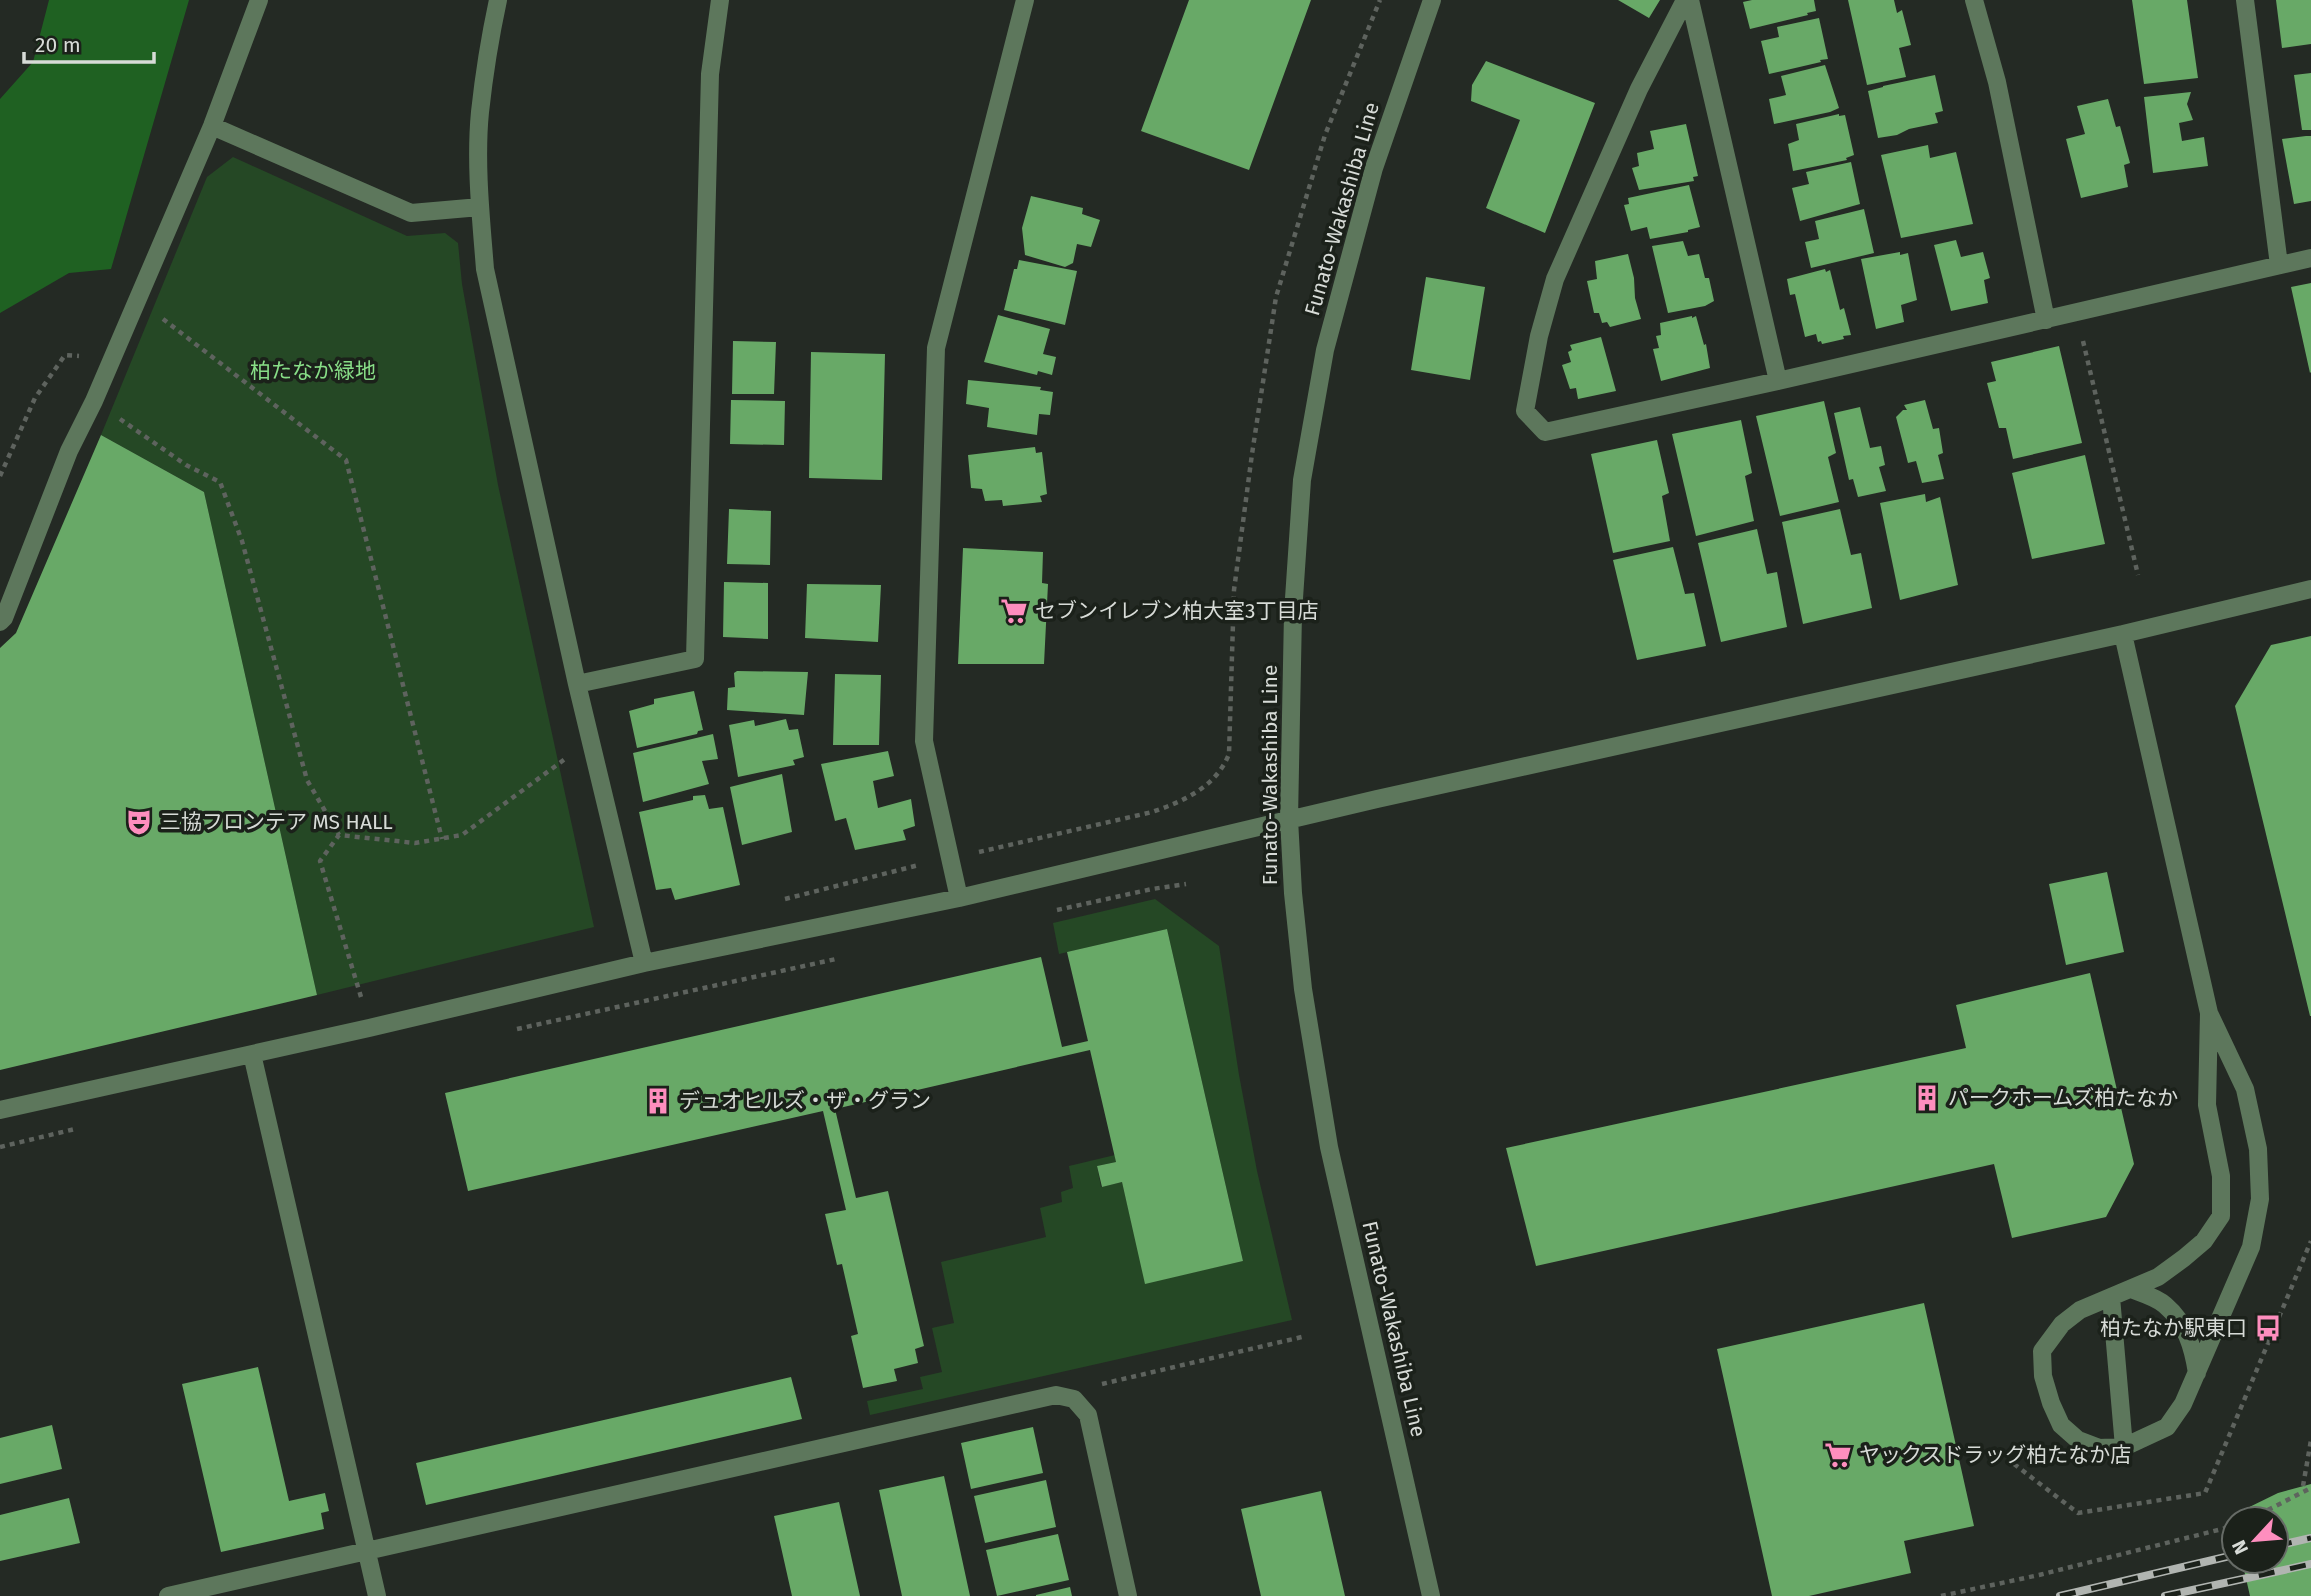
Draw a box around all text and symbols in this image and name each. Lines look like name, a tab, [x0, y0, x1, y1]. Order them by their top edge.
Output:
scale bar	[24, 21, 154, 65]
text: 20 m	[35, 32, 81, 58]
street label: Funato-Wakashiba Line	[1299, 99, 1385, 319]
park label: 柏たなか緑地	[250, 358, 376, 384]
supermarket icon: セブンイレブン柏大室3丁目店	[999, 596, 1029, 626]
place label: セブンイレブン柏大室3丁目店	[1035, 598, 1318, 624]
street label: Funato-Wakashiba Line	[1257, 665, 1283, 885]
theatre icon: 三協フロンテア MS HALL	[124, 807, 154, 837]
place label: 三協フロンテア MS HALL	[160, 809, 393, 835]
building icon: パークホームズ柏たなか	[1912, 1083, 1942, 1113]
place label: パークホームズ柏たなか	[1948, 1085, 2178, 1111]
building icon: デュオヒルズ・ザ・グラン	[643, 1086, 673, 1116]
place label: デュオヒルズ・ザ・グラン	[679, 1088, 931, 1114]
street label: Funato-Wakashiba Line	[1357, 1219, 1431, 1439]
bus stop icon: 柏たなか駅東口	[2253, 1313, 2283, 1343]
place label: 柏たなか駅東口	[2100, 1315, 2247, 1341]
supermarket icon: ヤックスドラッグ柏たなか店	[1823, 1440, 1853, 1470]
place label: ヤックスドラッグ柏たなか店	[1859, 1442, 2131, 1468]
north arrow	[2220, 1505, 2290, 1575]
text: N	[2227, 1537, 2253, 1558]

